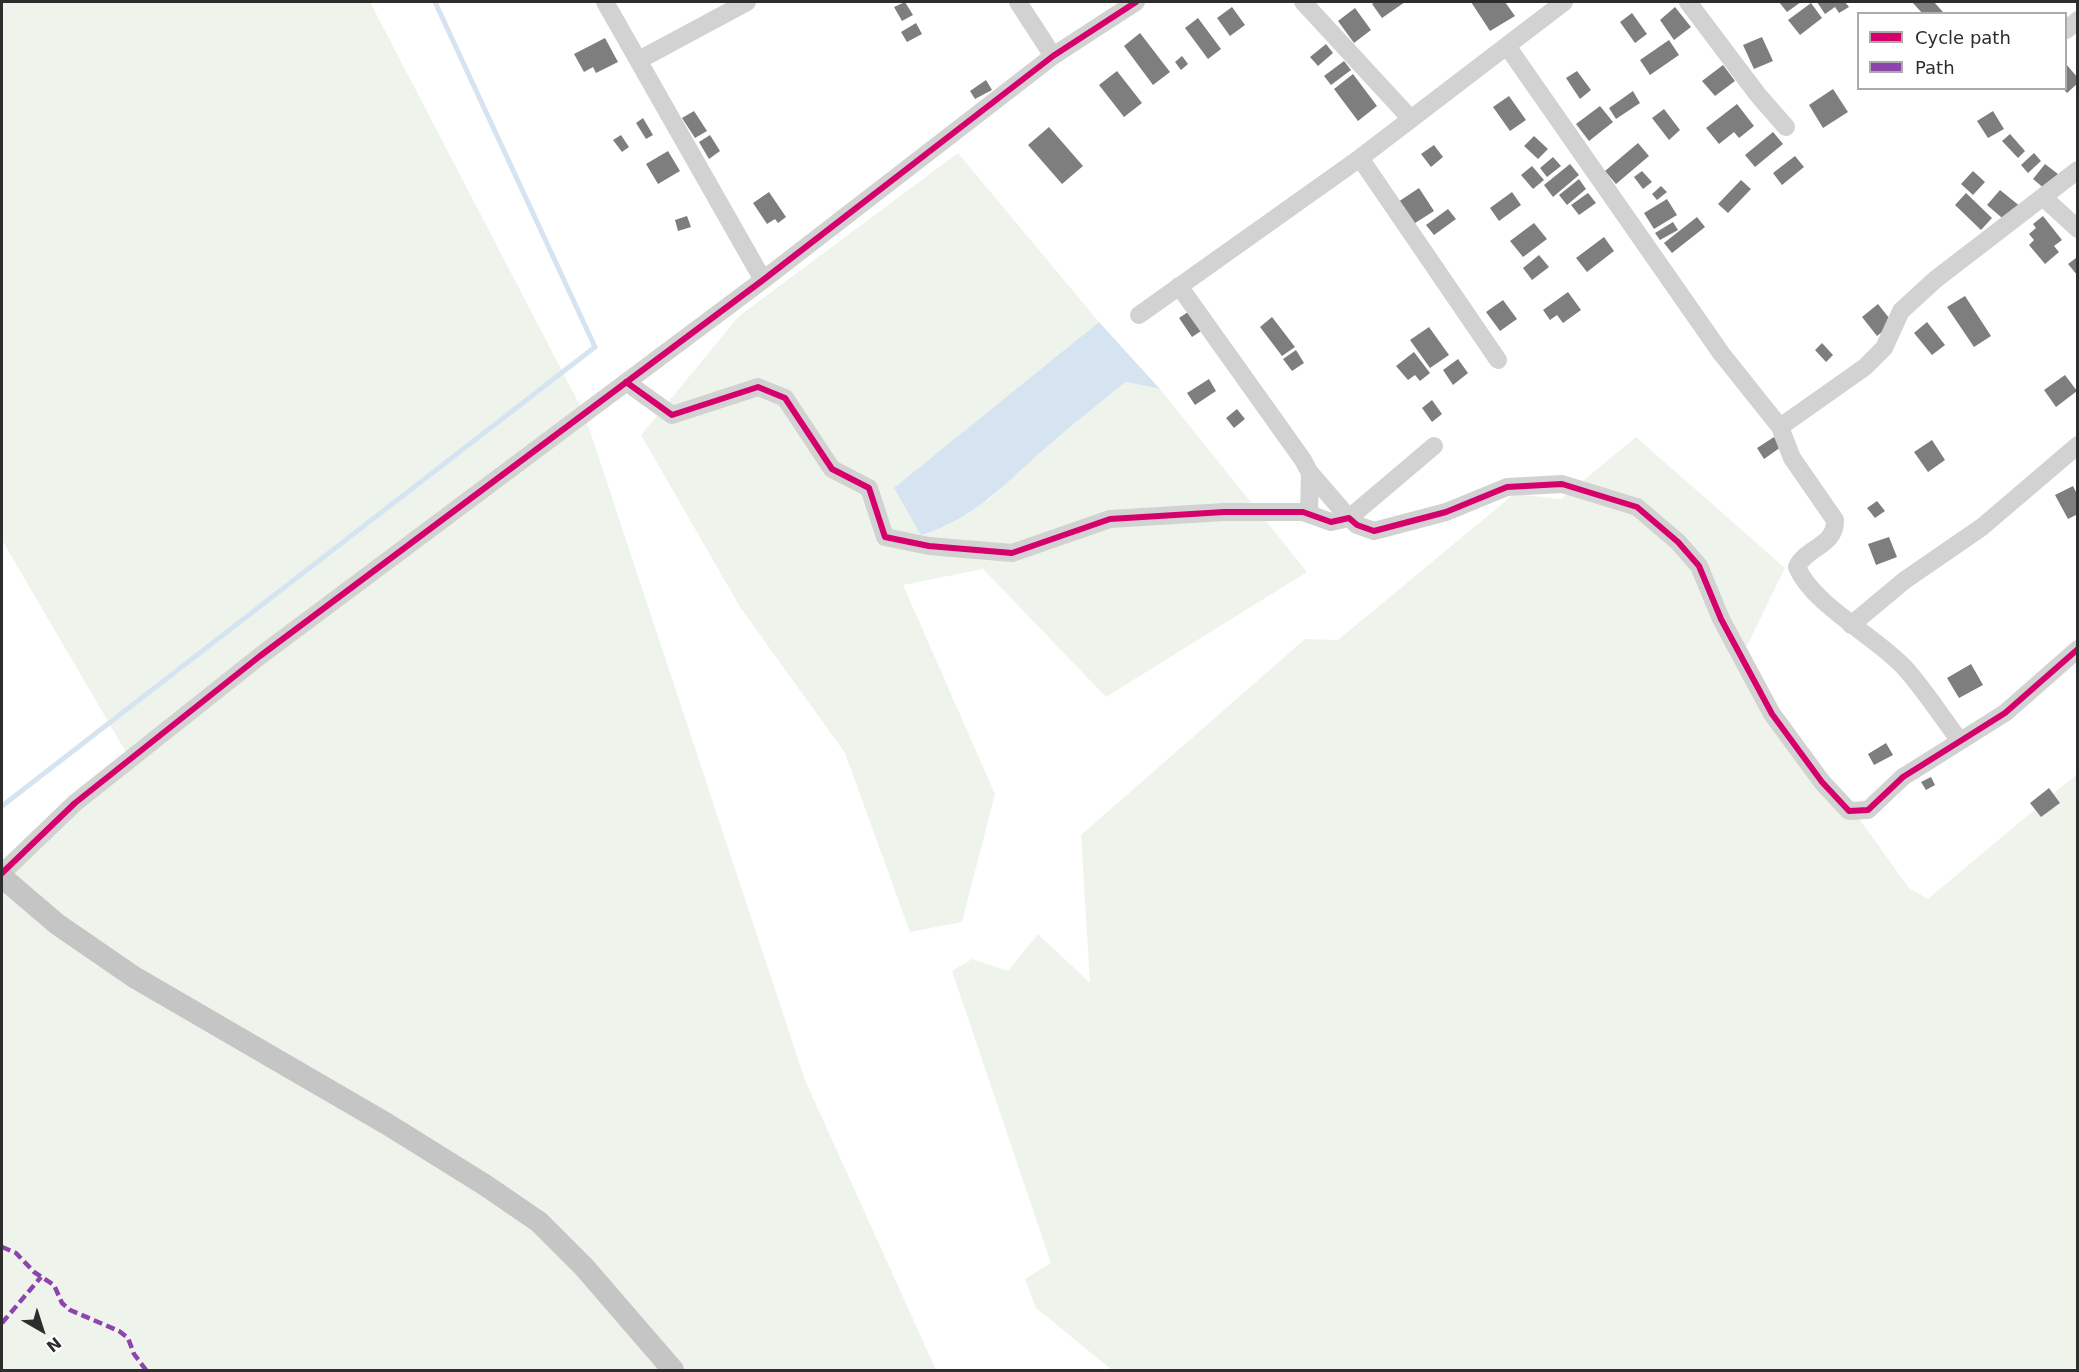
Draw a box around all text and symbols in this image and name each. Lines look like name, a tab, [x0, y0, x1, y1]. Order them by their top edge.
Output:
legend	[1857, 12, 2067, 90]
text: Cycle path	[1915, 27, 2011, 48]
text: Path	[1915, 57, 1955, 78]
north arrow	[12, 1300, 72, 1360]
text: N	[42, 1333, 65, 1356]

